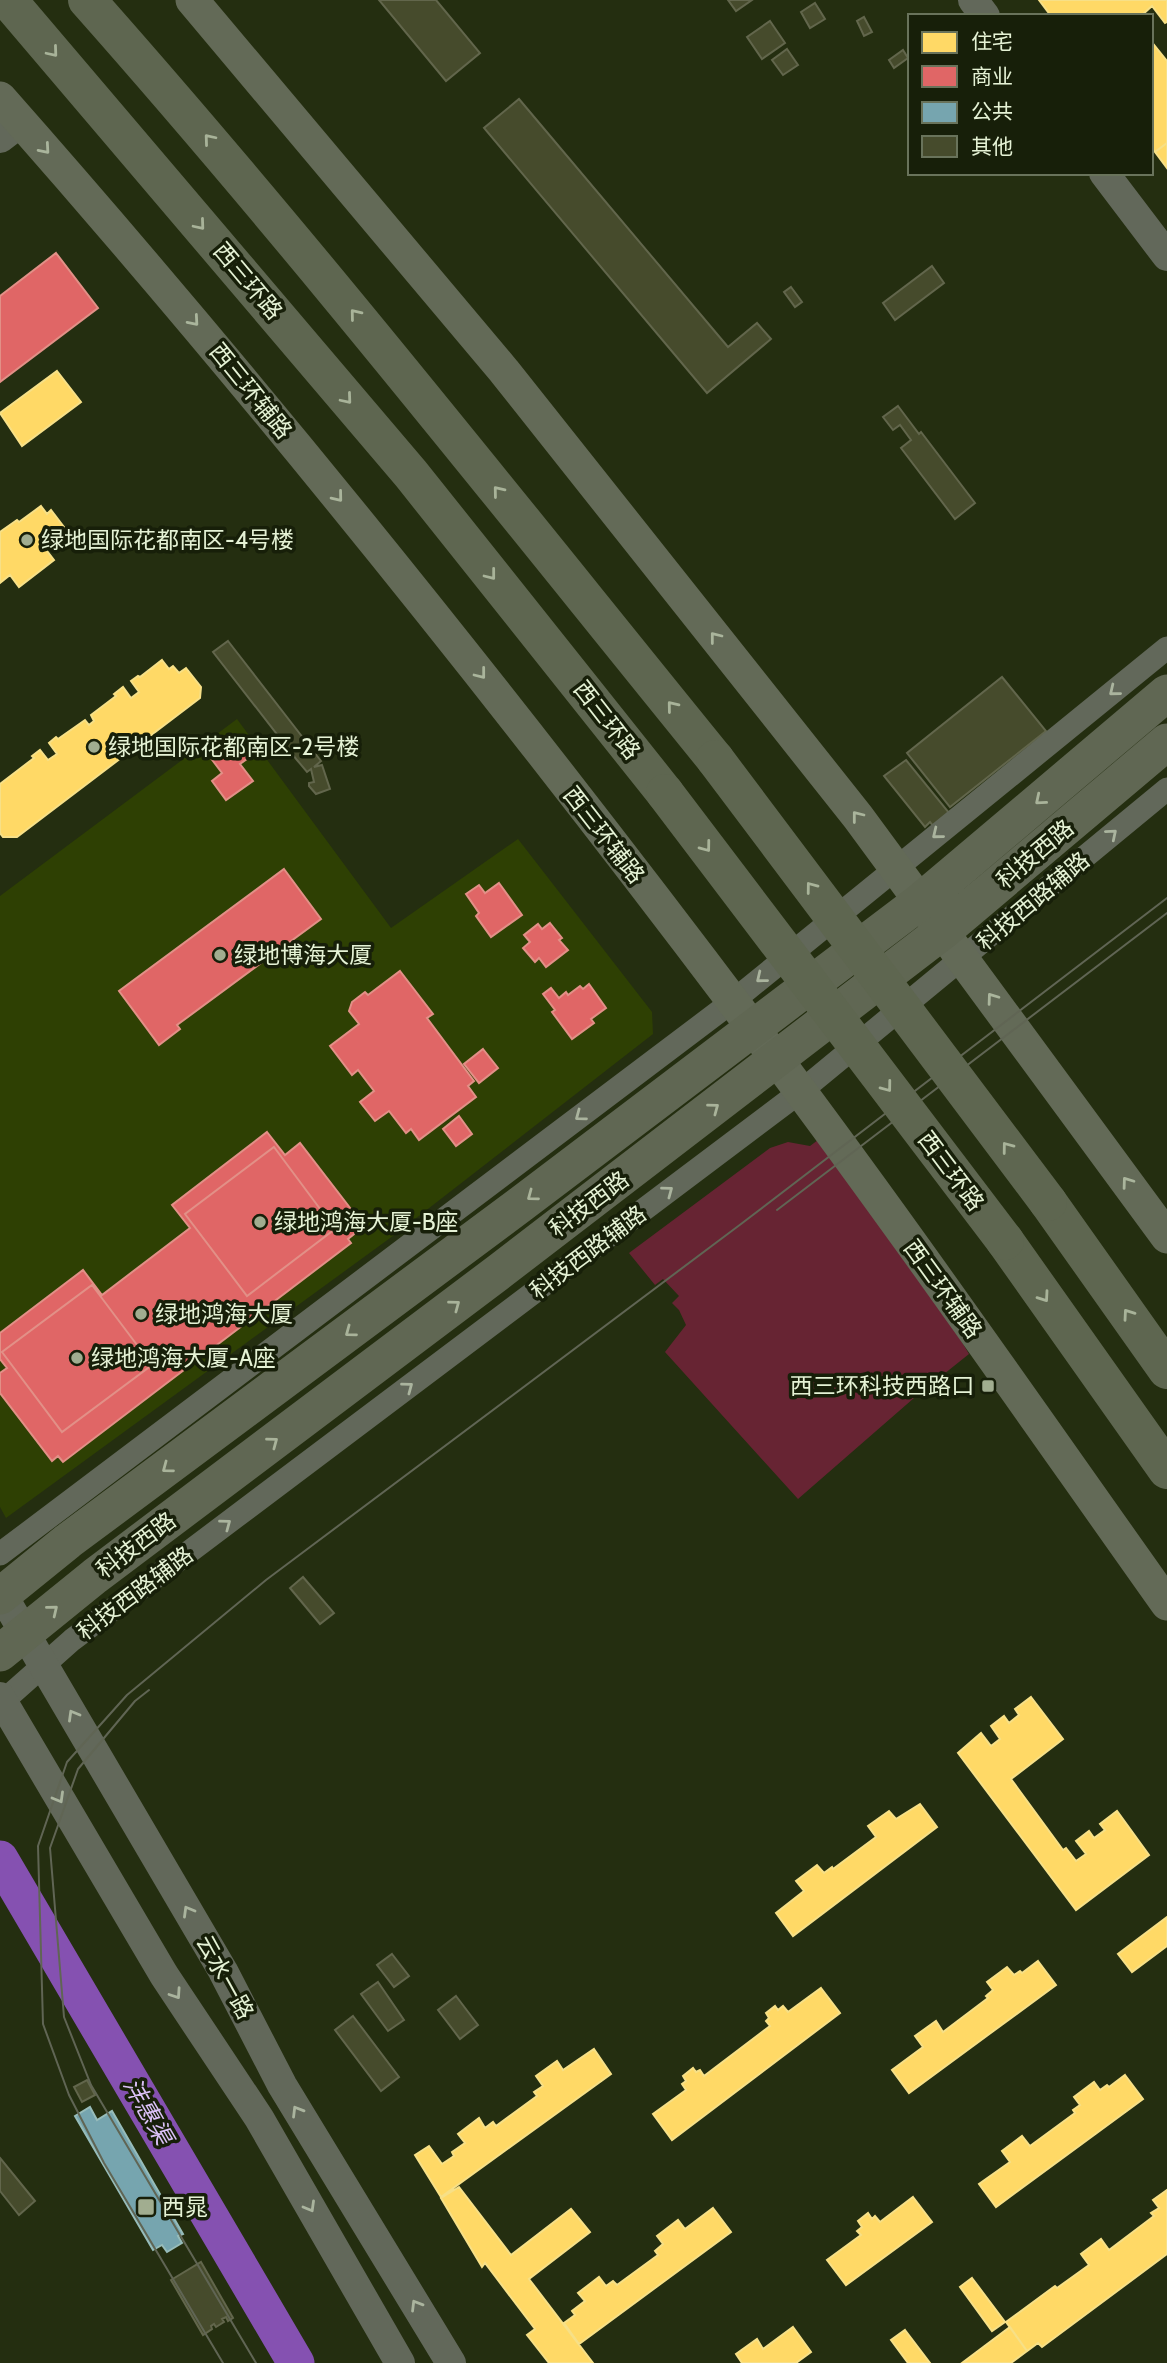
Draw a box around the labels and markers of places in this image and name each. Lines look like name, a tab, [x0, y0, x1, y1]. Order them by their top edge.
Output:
place label: 绿地国际花都南区-4号楼	[41, 526, 294, 554]
marker: 绿地国际花都南区-4号楼	[19, 532, 35, 548]
place label: 绿地国际花都南区-2号楼	[108, 733, 359, 761]
marker: 绿地国际花都南区-2号楼	[86, 739, 102, 755]
place label: 绿地博海大厦	[234, 941, 372, 969]
marker: 绿地博海大厦	[212, 947, 228, 963]
place label: 绿地鸿海大厦-B座	[274, 1208, 458, 1236]
marker: 绿地鸿海大厦-B座	[252, 1214, 268, 1230]
place label: 绿地鸿海大厦	[155, 1300, 293, 1328]
marker: 绿地鸿海大厦	[133, 1306, 149, 1322]
place label: 绿地鸿海大厦-A座	[91, 1344, 276, 1372]
marker: 绿地鸿海大厦-A座	[69, 1350, 85, 1366]
place label: 西三环科技西路口	[790, 1372, 974, 1400]
marker: 西三环科技西路口	[980, 1378, 996, 1394]
place label: 西晁	[162, 2193, 208, 2221]
marker: 西晁	[136, 2197, 156, 2217]

